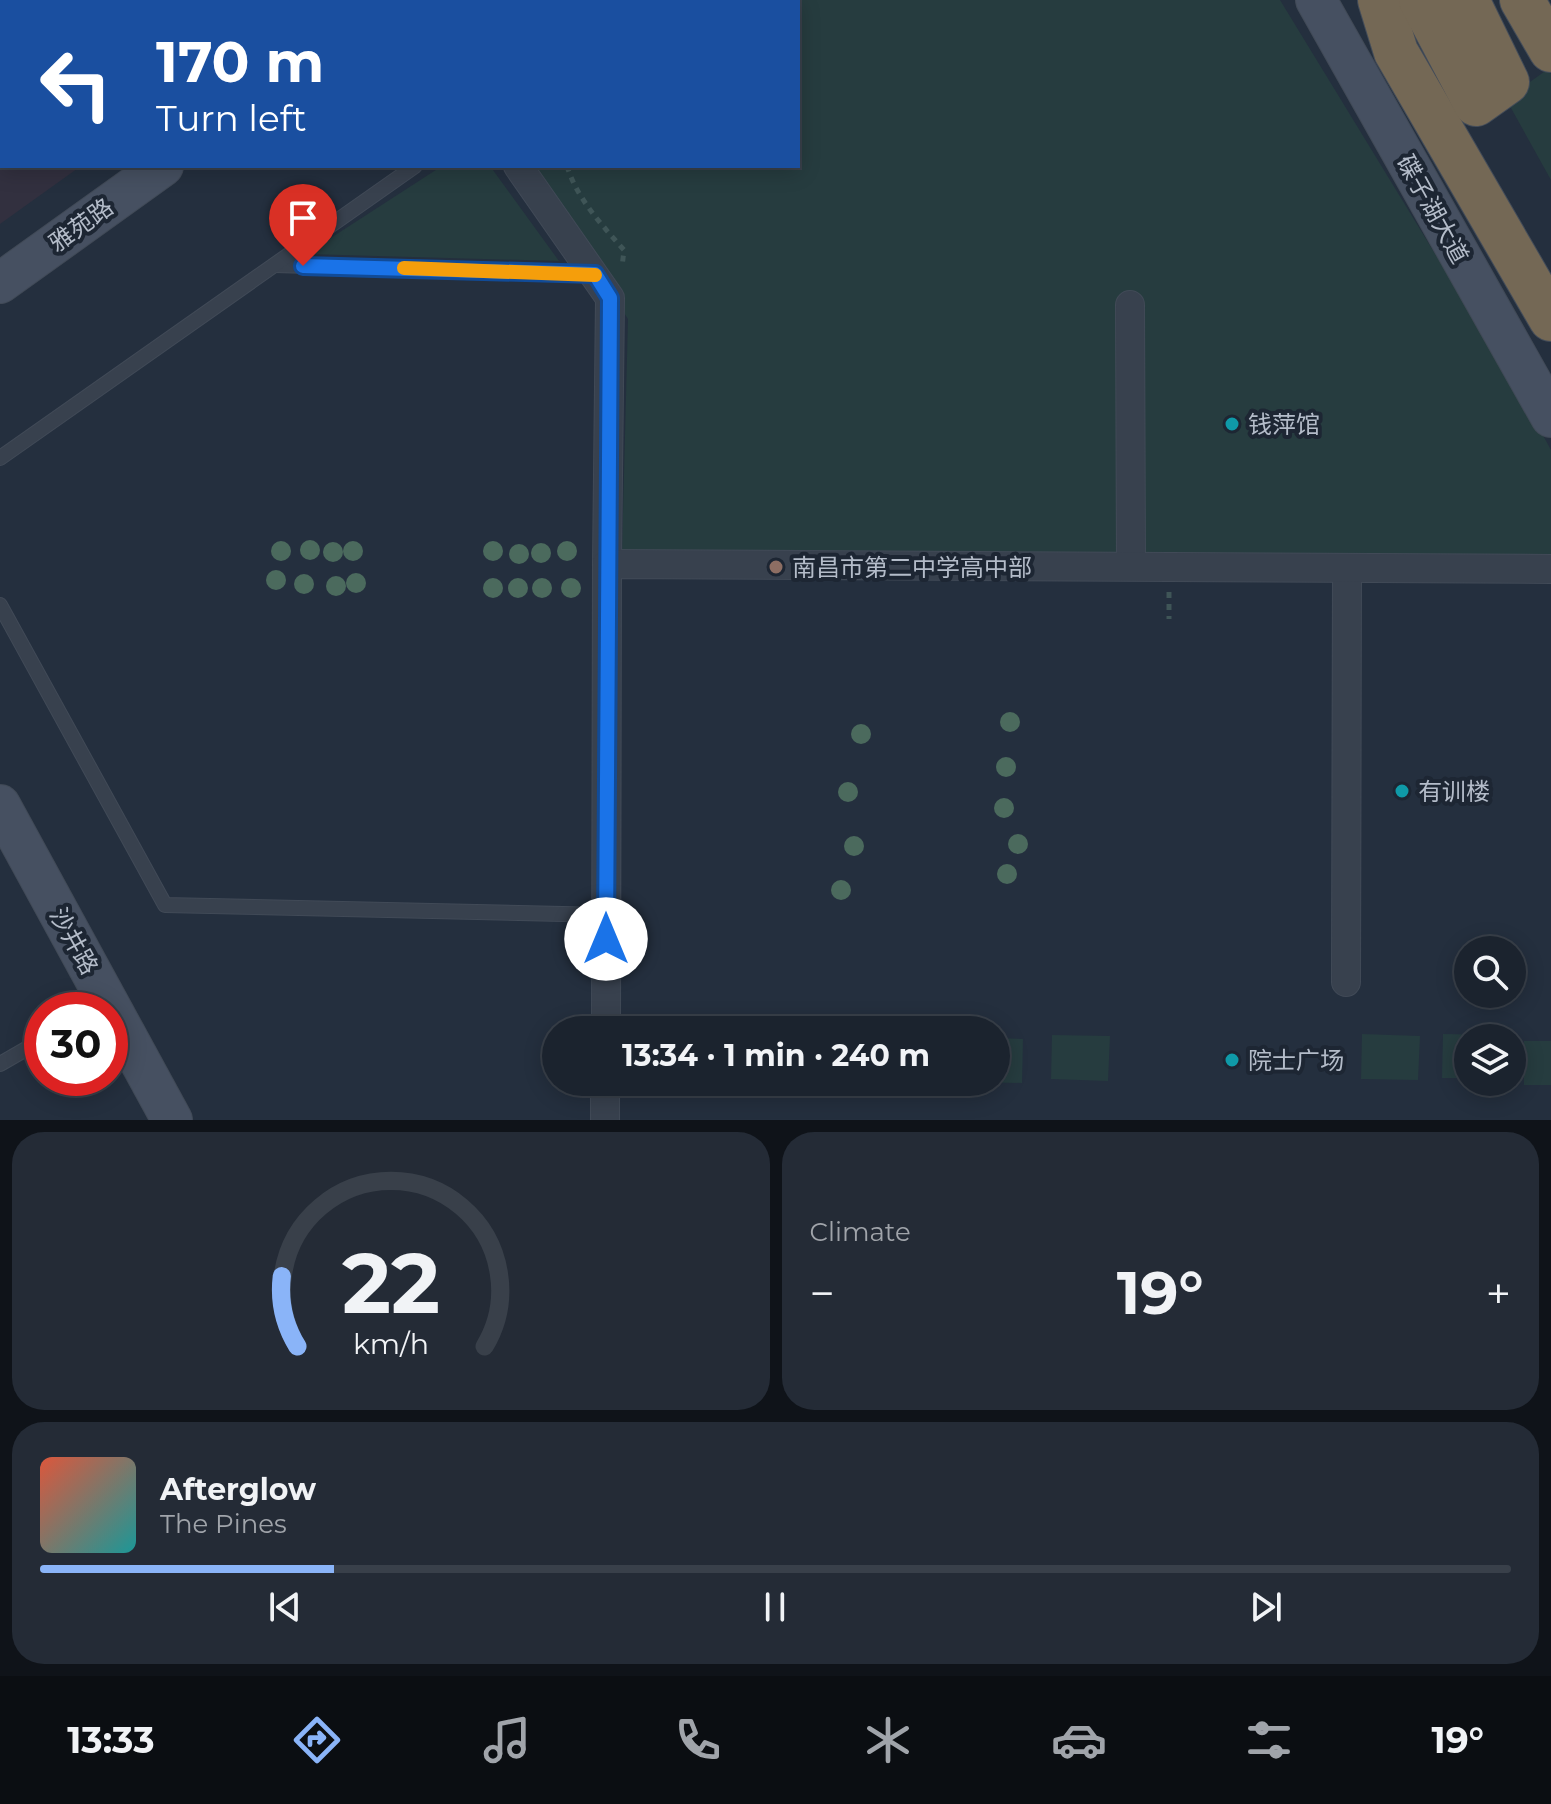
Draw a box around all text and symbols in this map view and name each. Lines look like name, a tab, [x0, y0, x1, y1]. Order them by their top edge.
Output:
text: 170 m	[156, 28, 324, 96]
icon: left	[24, 32, 128, 136]
text: Turn left	[156, 96, 307, 140]
street label: 碟子湖大道	[1391, 149, 1475, 269]
pin	[269, 184, 337, 266]
street label: 雅苑路	[43, 192, 119, 258]
icon: arrive	[281, 196, 325, 240]
place label: 钱萍馆	[1248, 410, 1320, 439]
marker: 钱萍馆	[1223, 415, 1241, 433]
place label: 南昌市第二中学高中部	[792, 553, 1032, 582]
marker: 南昌市第二中学高中部	[767, 558, 785, 576]
place label: 有训楼	[1418, 777, 1490, 806]
marker: 有训楼	[1393, 782, 1411, 800]
position arrow	[564, 897, 648, 981]
street label: 沙井路	[44, 902, 104, 980]
map controls	[1454, 936, 1526, 1096]
button: search	[1454, 936, 1526, 1008]
speed limit sign: 30	[24, 992, 128, 1096]
button: layers	[1454, 1024, 1526, 1096]
text: 13:34 · 1 min · 240 m	[622, 1037, 930, 1074]
place label: 院士广场	[1248, 1046, 1344, 1075]
marker: 院士广场	[1223, 1051, 1241, 1069]
text: Climate	[810, 1216, 911, 1248]
text: 22	[342, 1232, 440, 1334]
text: 19°	[1117, 1256, 1204, 1329]
text: −	[810, 1266, 835, 1320]
text: +	[1486, 1266, 1511, 1320]
text: km/h	[353, 1326, 429, 1361]
text: Afterglow	[160, 1471, 316, 1508]
text: The Pines	[160, 1508, 287, 1540]
icon: previous	[263, 1585, 307, 1629]
icon: pause	[753, 1585, 797, 1629]
icon: next	[1244, 1585, 1288, 1629]
icon: directions	[289, 1712, 345, 1768]
icon: music	[479, 1712, 535, 1768]
icon: phone	[670, 1712, 726, 1768]
icon: climate	[860, 1712, 916, 1768]
icon: car	[1051, 1712, 1107, 1768]
icon: filters	[1241, 1712, 1297, 1768]
text: 13:33	[67, 1718, 155, 1762]
text: 19°	[1432, 1718, 1484, 1762]

